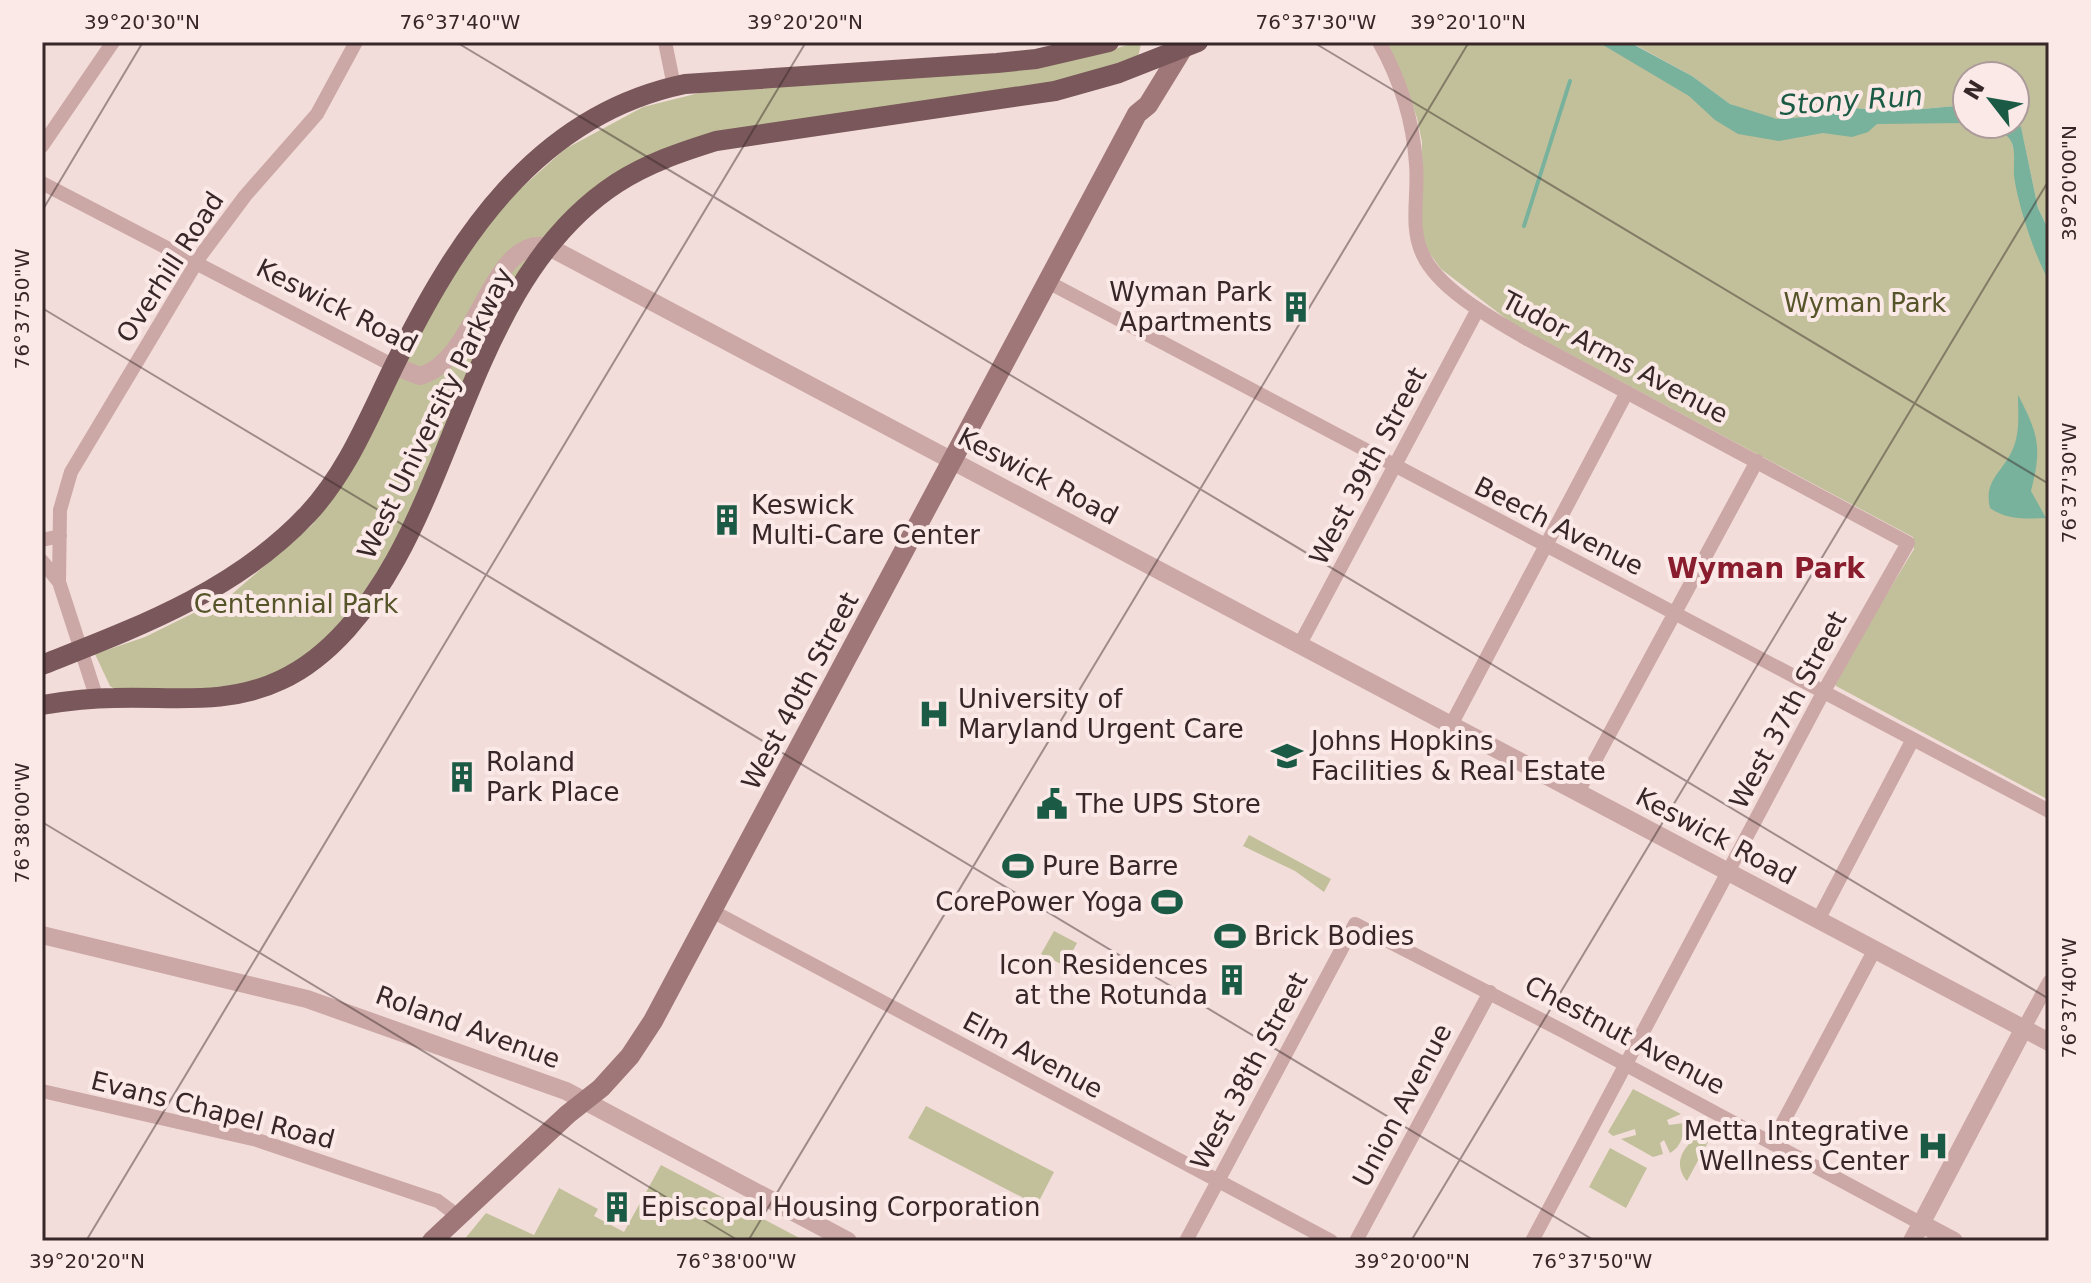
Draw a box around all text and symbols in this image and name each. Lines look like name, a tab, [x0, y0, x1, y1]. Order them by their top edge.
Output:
text: 39°20'30"N	[84, 10, 200, 34]
text: 76°37'40"W	[400, 10, 521, 34]
text: 39°20'20"N	[747, 10, 863, 34]
text: 76°37'30"W	[1256, 10, 1377, 34]
text: 39°20'10"N	[1410, 10, 1526, 34]
north arrow	[1951, 60, 2031, 140]
text: N	[1959, 76, 1990, 104]
water label: Stony Run	[1778, 79, 1924, 122]
text: 39°20'00"N	[2057, 125, 2081, 241]
street label: Overhill Road	[110, 186, 230, 348]
text: 76°37'50"W	[10, 248, 34, 369]
street label: Keswick Road	[251, 253, 423, 359]
street label: West University Parkway	[351, 262, 519, 564]
place label: Wyman Park Apartments	[1109, 277, 1272, 337]
street label: Tudor Arms Avenue	[1496, 284, 1733, 429]
park label: Wyman Park	[1784, 288, 1946, 318]
building icon: Wyman Park Apartments	[1279, 290, 1313, 324]
street label: West 39th Street	[1303, 362, 1433, 570]
street label: Keswick Road	[953, 421, 1123, 531]
text: 76°37'30"W	[2057, 422, 2081, 543]
street label: Beech Avenue	[1470, 471, 1648, 581]
place label: Keswick Multi-Care Center	[751, 490, 980, 550]
building icon: Keswick Multi-Care Center	[710, 503, 744, 537]
district label: Wyman Park	[1667, 552, 1866, 585]
street label: West 40th Street	[735, 587, 865, 795]
park label: Centennial Park	[194, 589, 398, 619]
street label: West 37th Street	[1723, 606, 1853, 814]
place label: University of Maryland Urgent Care	[958, 684, 1244, 744]
hospital icon: University of Maryland Urgent Care	[917, 697, 951, 731]
place label: Johns Hopkins Facilities & Real Estate	[1309, 726, 1606, 786]
school or university icon: Johns Hopkins Facilities & Real Estate	[1270, 739, 1304, 773]
place label: Roland Park Place	[486, 747, 620, 807]
building icon: Roland Park Place	[445, 760, 479, 794]
text: 76°38'00"W	[10, 762, 34, 883]
street label: Keswick Road	[1631, 781, 1801, 891]
public building icon: The UPS Store	[1035, 787, 1069, 821]
place label: The UPS Store	[1075, 789, 1261, 819]
sports icon: Pure Barre	[1001, 849, 1035, 883]
place label: Pure Barre	[1042, 851, 1178, 881]
sports icon: CorePower Yoga	[1150, 885, 1184, 919]
place label: CorePower Yoga	[935, 887, 1143, 917]
sports icon: Brick Bodies	[1213, 919, 1247, 953]
place label: Brick Bodies	[1254, 921, 1414, 951]
text: 76°37'40"W	[2057, 937, 2081, 1058]
place label: Icon Residences at the Rotunda	[999, 950, 1208, 1010]
building icon: Icon Residences at the Rotunda	[1215, 963, 1249, 997]
street label: West 38th Street	[1184, 967, 1314, 1175]
street label: Chestnut Avenue	[1520, 970, 1730, 1100]
street label: Roland Avenue	[372, 980, 564, 1074]
street label: Elm Avenue	[958, 1006, 1108, 1104]
street label: Union Avenue	[1347, 1018, 1457, 1192]
street label: Evans Chapel Road	[88, 1065, 338, 1155]
place label: Metta Integrative Wellness Center	[1684, 1116, 1909, 1176]
hospital icon: Metta Integrative Wellness Center	[1916, 1129, 1950, 1163]
building icon: Episcopal Housing Corporation	[600, 1190, 634, 1224]
place label: Episcopal Housing Corporation	[641, 1192, 1040, 1222]
text: 39°20'20"N	[29, 1249, 145, 1273]
text: 76°38'00"W	[676, 1249, 797, 1273]
text: 39°20'00"N	[1354, 1249, 1470, 1273]
text: 76°37'50"W	[1532, 1249, 1653, 1273]

